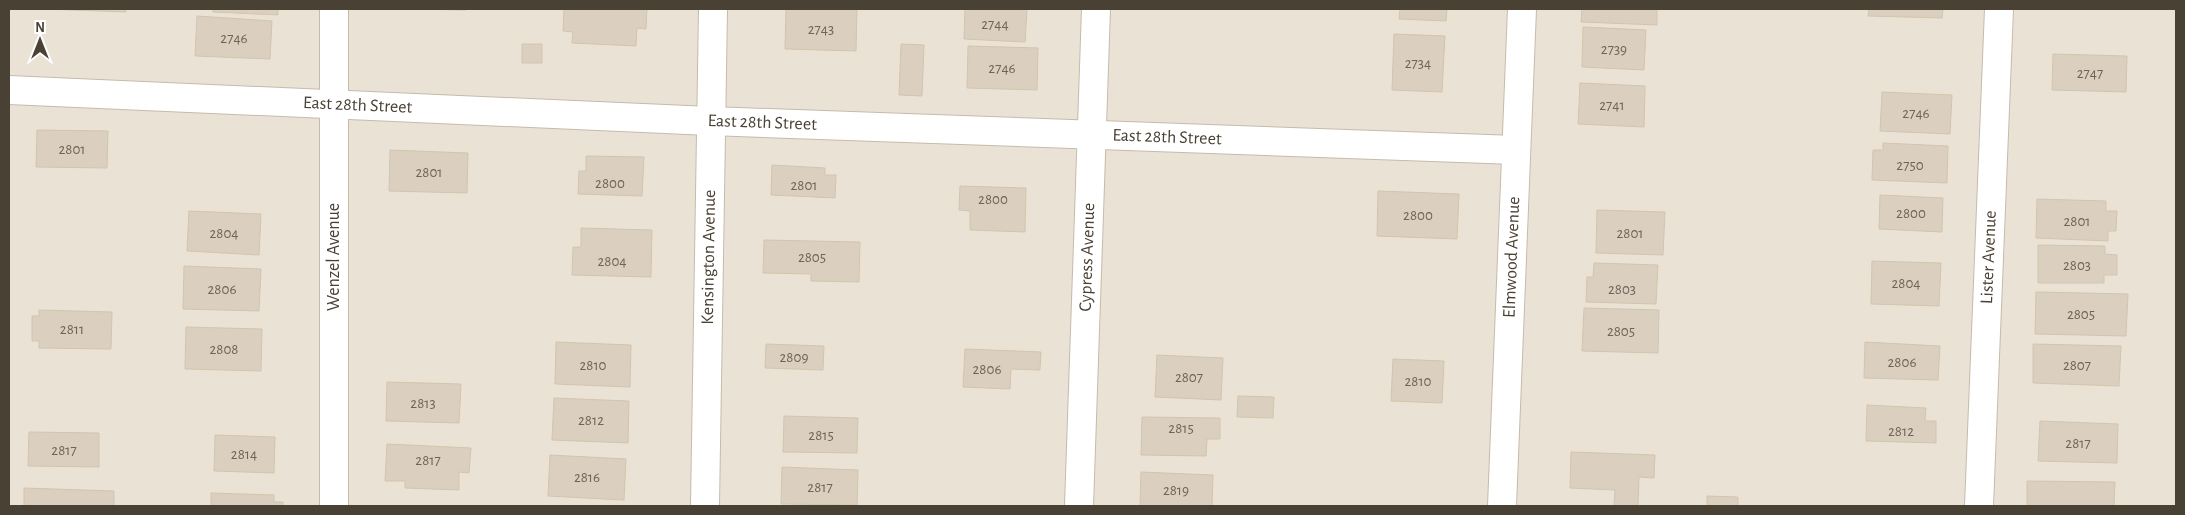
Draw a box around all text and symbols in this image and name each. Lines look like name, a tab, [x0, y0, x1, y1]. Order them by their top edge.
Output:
north arrow	[15, 15, 65, 65]
house number: 2744	[981, 17, 1009, 32]
text: N	[35, 21, 45, 35]
house number: 2743	[808, 22, 834, 37]
house number: 2746	[220, 31, 248, 46]
house number: 2739	[1601, 42, 1627, 57]
house number: 2734	[1405, 56, 1431, 71]
house number: 2746	[988, 61, 1016, 76]
house number: 2747	[2077, 66, 2103, 81]
street label: East 28th Street	[303, 94, 413, 117]
house number: 2741	[1599, 98, 1625, 113]
house number: 2746	[1902, 106, 1930, 121]
street label: East 28th Street	[707, 112, 817, 134]
street label: East 28th Street	[1112, 126, 1222, 148]
house number: 2801	[58, 142, 86, 157]
house number: 2750	[1896, 158, 1924, 173]
house number: 2801	[415, 165, 443, 180]
house number: 2800	[595, 176, 625, 191]
house number: 2801	[790, 178, 818, 193]
street label: Kensington Avenue	[699, 189, 719, 325]
house number: 2800	[978, 192, 1008, 207]
street label: Elmwood Avenue	[1501, 196, 1523, 318]
street label: Cypress Avenue	[1077, 202, 1098, 312]
street label: Wenzel Avenue	[325, 203, 343, 311]
house number: 2800	[1896, 206, 1926, 221]
house number: 2800	[1403, 208, 1433, 223]
street label: Lister Avenue	[1978, 210, 2000, 304]
house number: 2801	[2063, 214, 2091, 229]
house number: 2804	[209, 226, 239, 241]
house number: 2801	[1616, 226, 1644, 241]
house number: 2805	[798, 250, 826, 265]
house number: 2804	[597, 254, 627, 269]
house number: 2803	[2063, 258, 2091, 273]
house number: 2804	[1891, 276, 1921, 291]
house number: 2806	[208, 282, 236, 297]
house number: 2803	[1608, 282, 1636, 297]
house number: 2805	[2067, 307, 2095, 322]
house number: 2811	[60, 322, 84, 337]
house number: 2805	[1607, 324, 1635, 339]
house number: 2808	[210, 342, 238, 357]
house number: 2809	[780, 350, 808, 365]
house number: 2806	[1888, 355, 1916, 370]
house number: 2810	[579, 358, 607, 373]
house number: 2807	[2063, 358, 2091, 373]
house number: 2806	[973, 362, 1001, 377]
house number: 2807	[1175, 370, 1203, 385]
house number: 2810	[1404, 374, 1432, 389]
house number: 2813	[410, 396, 436, 411]
house number: 2812	[578, 413, 604, 428]
house number: 2815	[1168, 421, 1194, 436]
house number: 2812	[1888, 424, 1914, 439]
house number: 2815	[808, 428, 834, 443]
house number: 2817	[2065, 436, 2091, 451]
house number: 2817	[51, 443, 77, 458]
house number: 2814	[231, 447, 257, 462]
house number: 2817	[415, 453, 441, 468]
house number: 2816	[574, 470, 600, 485]
house number: 2817	[807, 480, 833, 495]
house number: 2819	[1163, 483, 1189, 498]

